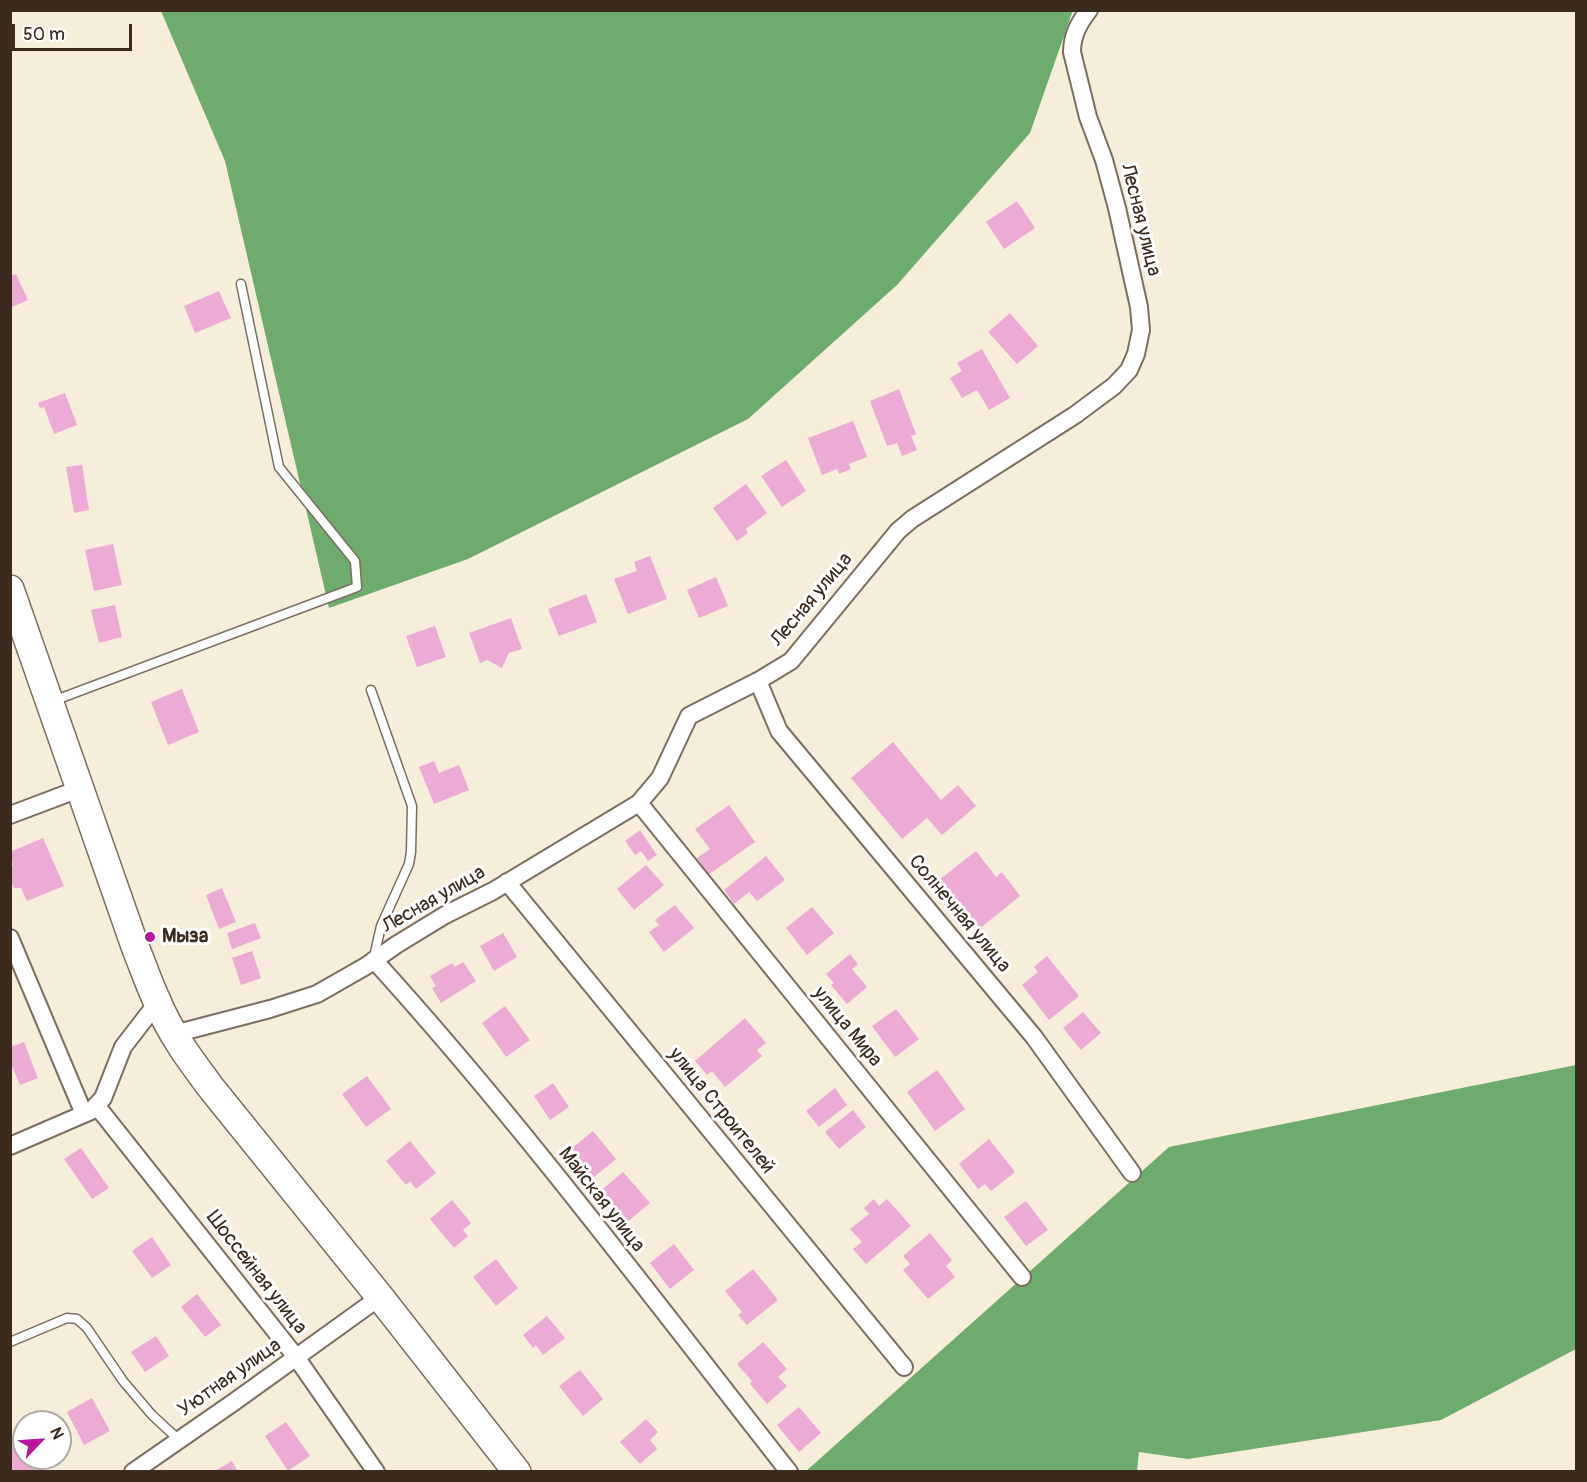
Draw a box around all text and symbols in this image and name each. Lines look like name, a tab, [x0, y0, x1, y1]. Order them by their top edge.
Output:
scale bar	[15, 12, 135, 50]
text: 50 m	[23, 23, 65, 46]
street label: Лесная улица	[1114, 161, 1166, 279]
street label: Лесная улица	[766, 548, 858, 652]
street label: Солнечная улица	[903, 850, 1015, 978]
street label: Лесная улица	[378, 861, 490, 939]
place label: Мыза	[162, 925, 208, 949]
marker: Мыза	[143, 930, 157, 944]
street label: улица Мира	[807, 982, 887, 1072]
street label: улица Строителей	[663, 1043, 779, 1179]
street label: Майская улица	[553, 1143, 649, 1257]
street label: Шоссейная улица	[200, 1207, 312, 1339]
street label: Уютная улица	[174, 1334, 286, 1422]
north arrow	[12, 1410, 72, 1470]
text: N	[45, 1424, 68, 1442]

